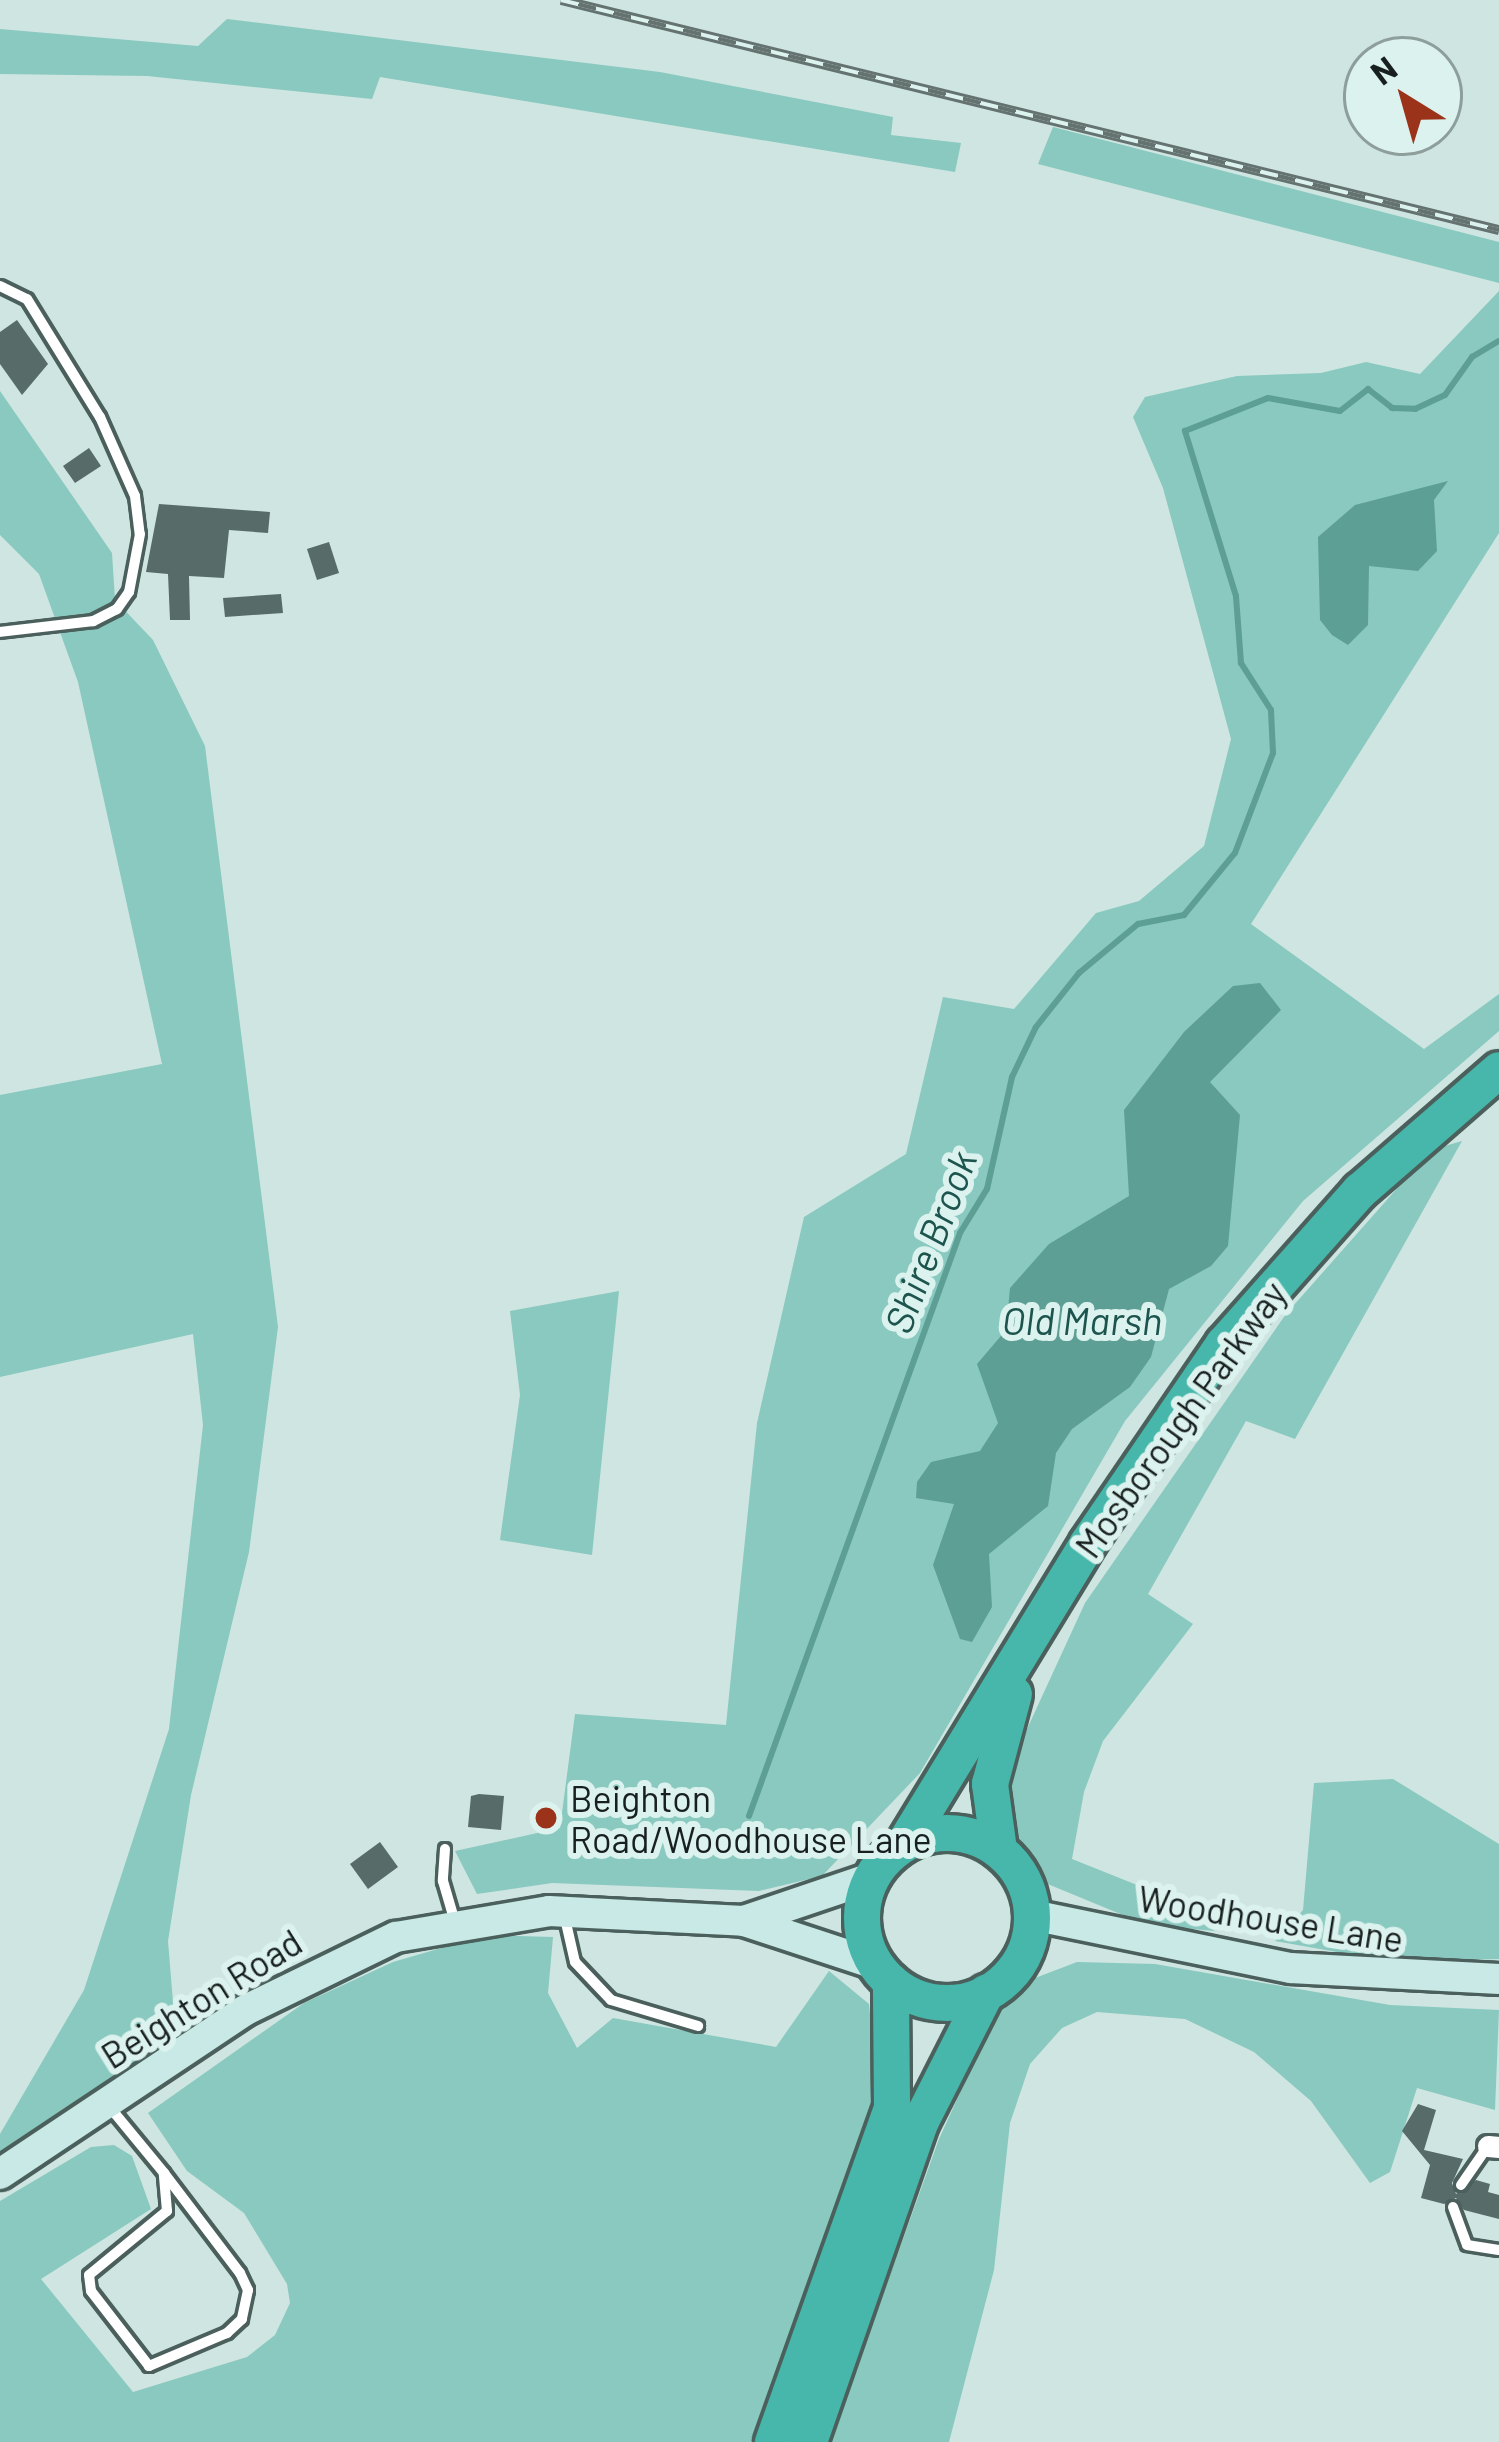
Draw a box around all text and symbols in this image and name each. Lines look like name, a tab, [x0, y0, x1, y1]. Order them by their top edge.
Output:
north arrow	[1343, 36, 1463, 156]
text: N	[1362, 47, 1404, 92]
water label: Shire Brook	[874, 1144, 986, 1340]
street label: Mosborough Parkway	[1065, 1273, 1295, 1565]
water label: Old Marsh	[1002, 1297, 1162, 1343]
place label: Beighton Road/Woodhouse Lane	[570, 1775, 932, 1860]
marker: Beighton Road/Woodhouse Lane	[533, 1805, 559, 1831]
street label: Woodhouse Lane	[1135, 1876, 1407, 1960]
street label: Beighton Road	[93, 1919, 309, 2077]

